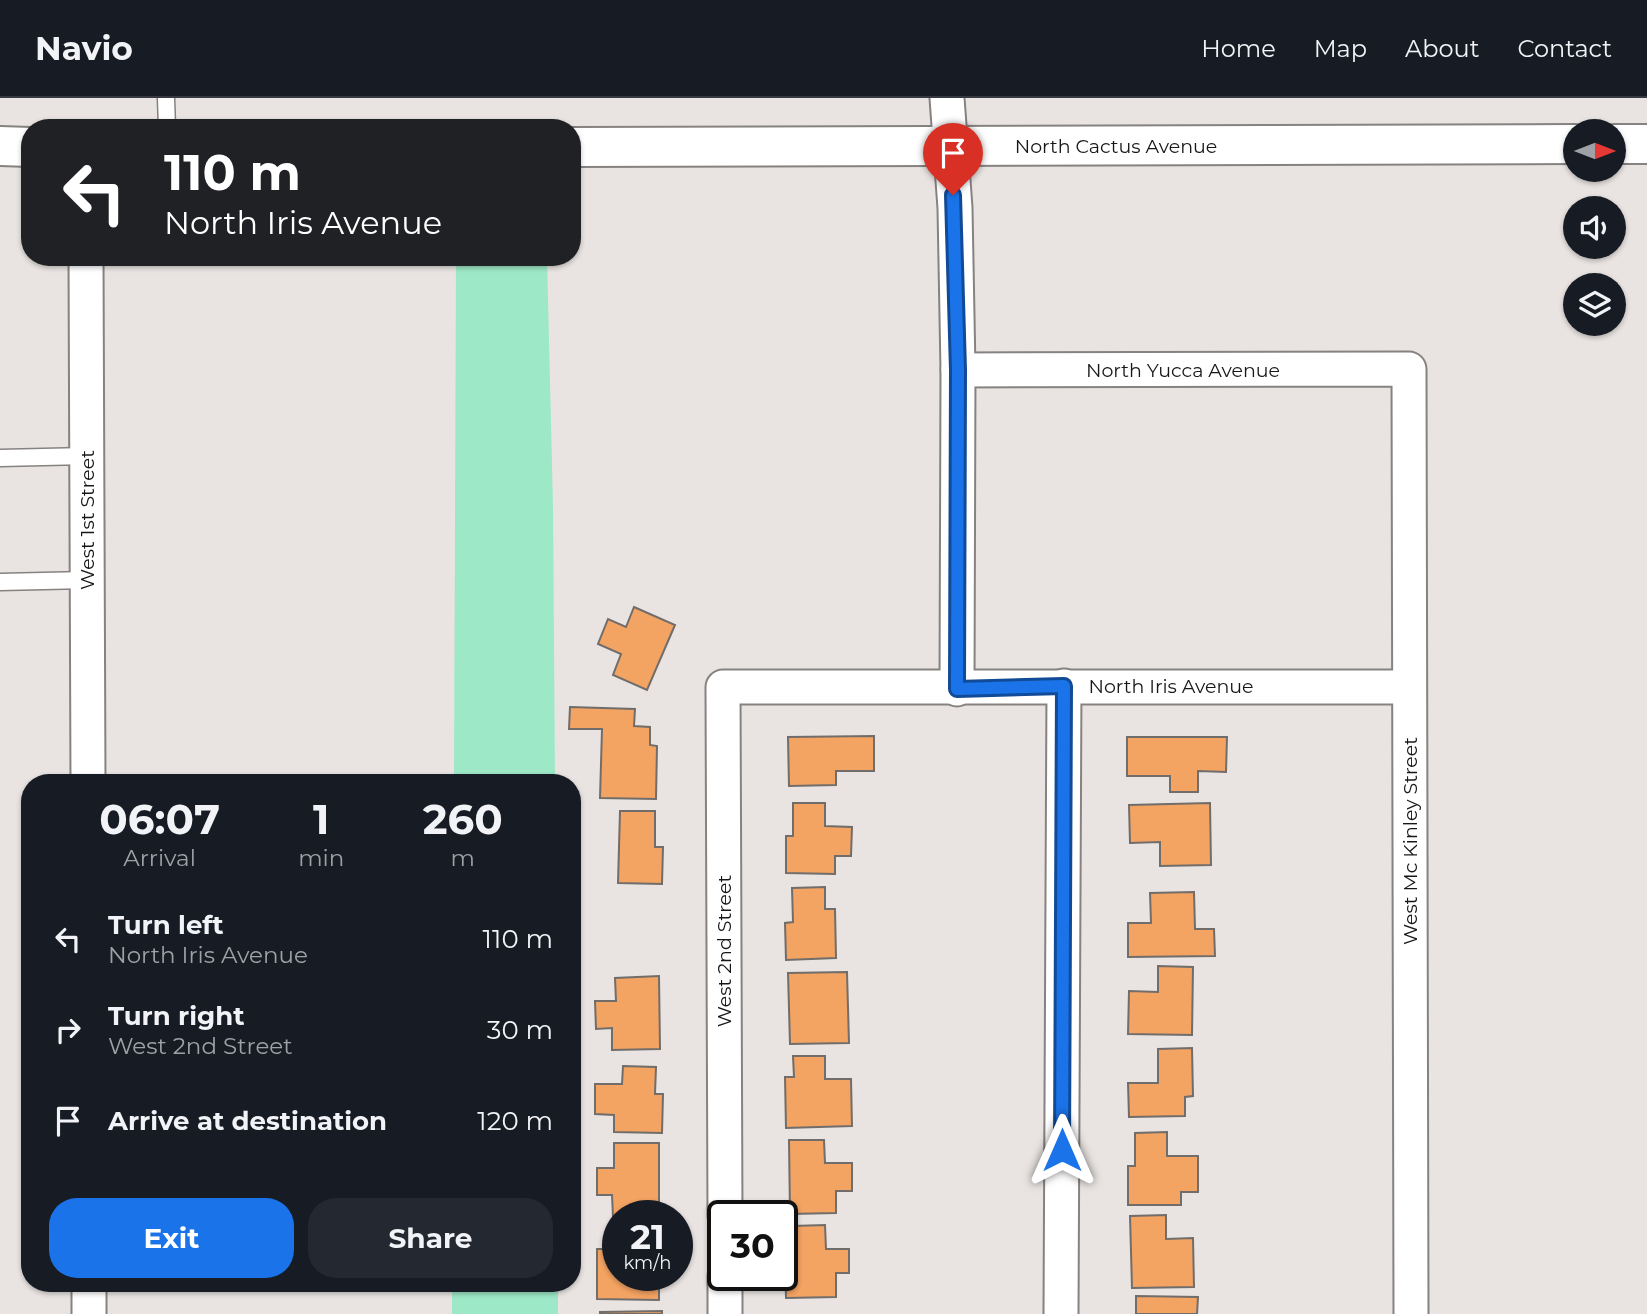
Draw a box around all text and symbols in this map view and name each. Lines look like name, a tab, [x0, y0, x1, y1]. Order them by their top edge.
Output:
text: Navio	[35, 28, 133, 68]
text: Home	[1201, 34, 1276, 63]
text: Map	[1314, 34, 1367, 63]
text: About	[1405, 34, 1479, 63]
text: Contact	[1517, 34, 1612, 63]
north arrow	[1563, 119, 1626, 182]
map controls	[1563, 119, 1626, 336]
pin	[923, 123, 983, 195]
icon: arrive	[934, 134, 972, 172]
street label: North Cactus Avenue	[1015, 135, 1217, 158]
text: 110 m	[164, 143, 301, 202]
icon: left	[49, 147, 140, 238]
button: sound	[1563, 196, 1626, 259]
text: North Iris Avenue	[164, 203, 442, 242]
button: layers	[1563, 273, 1626, 336]
street label: North Yucca Avenue	[1086, 359, 1280, 382]
street label: West 1st Street	[76, 450, 99, 590]
street label: North Iris Avenue	[1088, 675, 1254, 698]
street label: West Mc Kinley Street	[1399, 737, 1422, 945]
text: 06:07	[99, 793, 220, 845]
text: 1	[313, 793, 330, 845]
text: 260	[423, 793, 503, 845]
text: Arrival	[123, 844, 196, 872]
text: min	[298, 844, 344, 872]
text: m	[450, 844, 475, 872]
street label: West 2nd Street	[713, 874, 736, 1027]
text: Turn left	[108, 909, 224, 941]
icon: left	[49, 920, 87, 958]
text: 110 m	[483, 923, 553, 955]
text: North Iris Avenue	[108, 941, 308, 969]
text: Turn right	[108, 1000, 244, 1032]
icon: right	[49, 1011, 87, 1049]
text: 30 m	[487, 1014, 553, 1046]
text: West 2nd Street	[108, 1032, 293, 1060]
icon: arrive	[49, 1102, 87, 1140]
text: Arrive at destination	[108, 1105, 387, 1137]
text: 120 m	[477, 1105, 553, 1137]
position arrow	[1025, 1113, 1099, 1187]
button: Exit	[49, 1198, 294, 1278]
button: Share	[308, 1198, 553, 1278]
speed limit sign: 30	[707, 1200, 798, 1291]
text: 21	[630, 1215, 665, 1258]
text: km/h	[623, 1252, 672, 1274]

